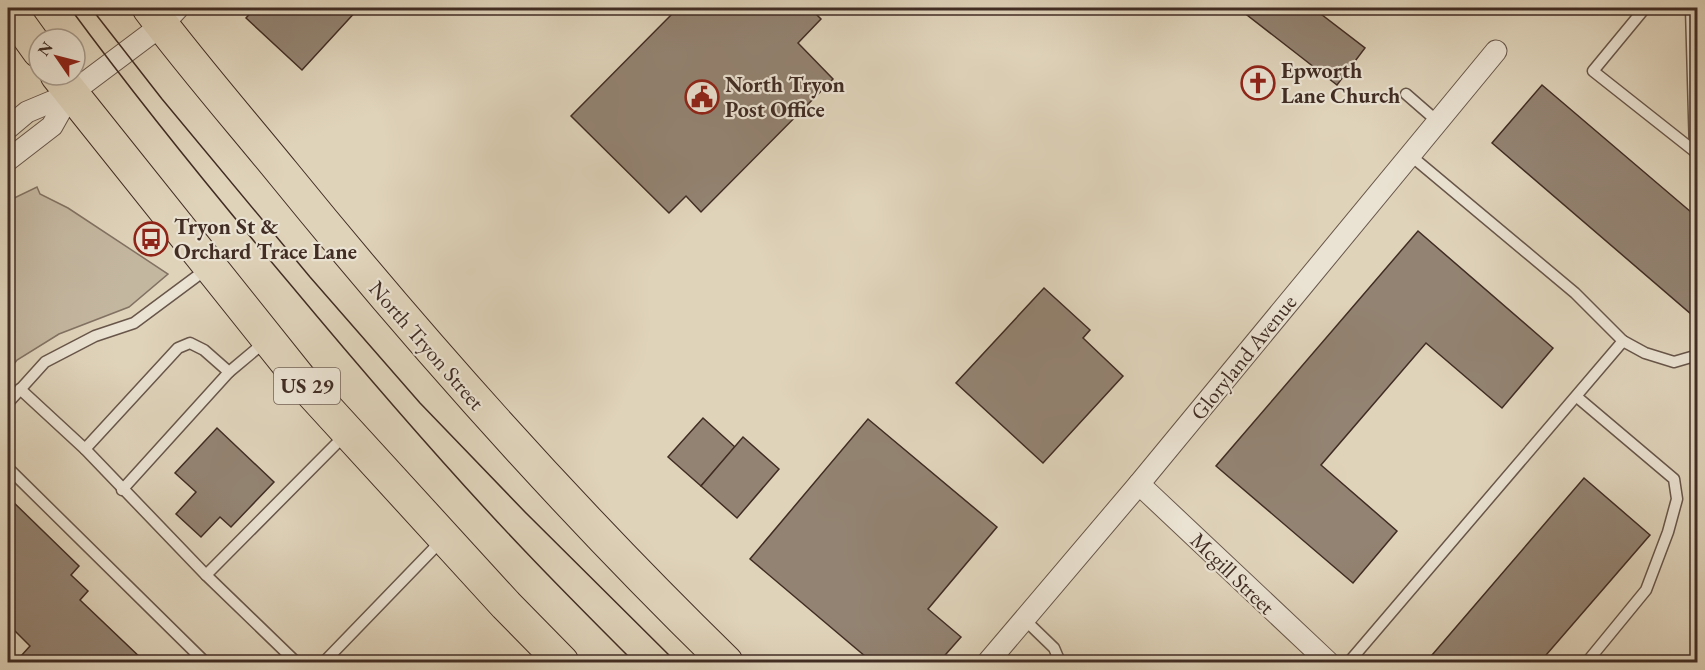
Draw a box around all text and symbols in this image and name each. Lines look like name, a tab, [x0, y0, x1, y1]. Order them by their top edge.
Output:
north arrow	[27, 27, 87, 87]
text: N	[33, 37, 57, 60]
place label: Epworth Lane Church	[1281, 56, 1400, 110]
church icon: Epworth Lane Church	[1240, 65, 1276, 101]
place label: North Tryon Post Office	[725, 70, 846, 124]
public building icon: North Tryon Post Office	[684, 79, 720, 115]
place label: Tryon St & Orchard Trace Lane	[174, 212, 357, 266]
bus stop icon: Tryon St & Orchard Trace Lane	[133, 221, 169, 257]
street label: North Tryon Street	[362, 274, 491, 416]
street label: Gloryland Avenue	[1184, 288, 1303, 426]
road number: US 29	[274, 368, 340, 404]
street label: Mcgill Street	[1184, 526, 1281, 621]

